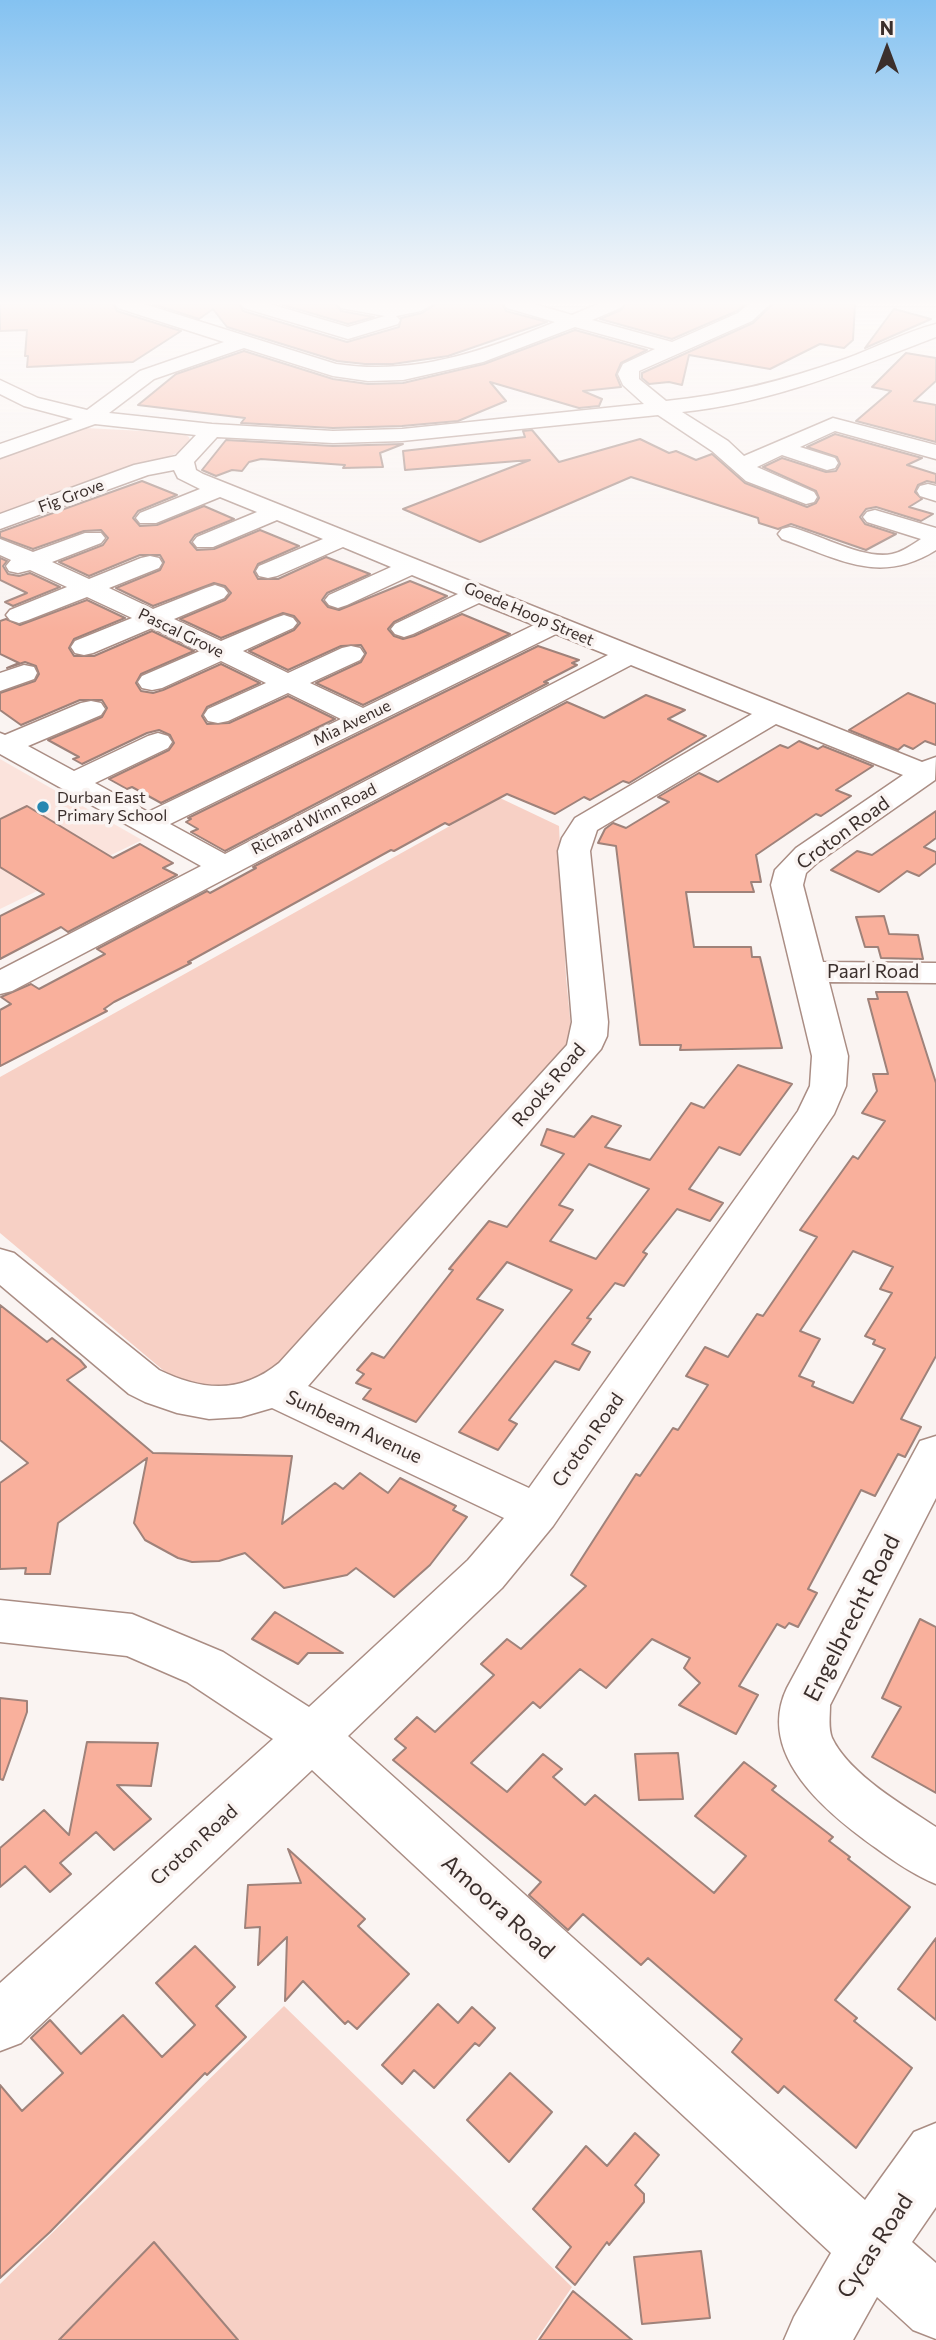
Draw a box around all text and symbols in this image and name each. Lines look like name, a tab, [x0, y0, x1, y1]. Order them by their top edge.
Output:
north arrow	[852, 14, 922, 84]
text: N	[880, 16, 894, 39]
street label: Fig Grove	[36, 475, 106, 517]
street label: Goede Hoop Street	[461, 578, 597, 650]
street label: Pascal Grove	[135, 604, 227, 662]
street label: Mia Avenue	[310, 696, 394, 750]
street label: Richard Winn Road	[248, 779, 380, 859]
place label: Durban East Primary School	[57, 788, 167, 826]
street label: Croton Road	[792, 792, 894, 874]
marker: Durban East Primary School	[35, 799, 51, 815]
street label: Paarl Road	[827, 961, 919, 983]
street label: Rooks Road	[508, 1039, 590, 1131]
street label: Sunbeam Avenue	[282, 1386, 426, 1468]
street label: Croton Road	[547, 1389, 629, 1491]
street label: Engelbrecht Road	[798, 1530, 906, 1706]
street label: Croton Road	[146, 1800, 242, 1890]
street label: Amoora Road	[436, 1849, 560, 1965]
street label: Cycas Road	[831, 2189, 919, 2303]

